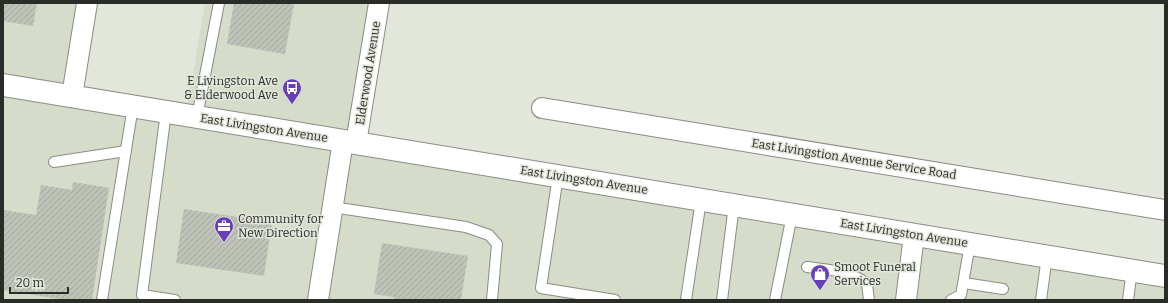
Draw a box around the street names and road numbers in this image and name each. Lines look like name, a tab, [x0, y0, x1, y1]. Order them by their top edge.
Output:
street label: Elderwood Avenue	[353, 20, 383, 126]
street label: East Livingston Avenue	[199, 111, 329, 145]
street label: East Livingstion Avenue Service Road	[751, 136, 957, 182]
street label: East Livingston Avenue	[519, 163, 649, 197]
street label: East Livingston Avenue	[839, 216, 969, 250]

